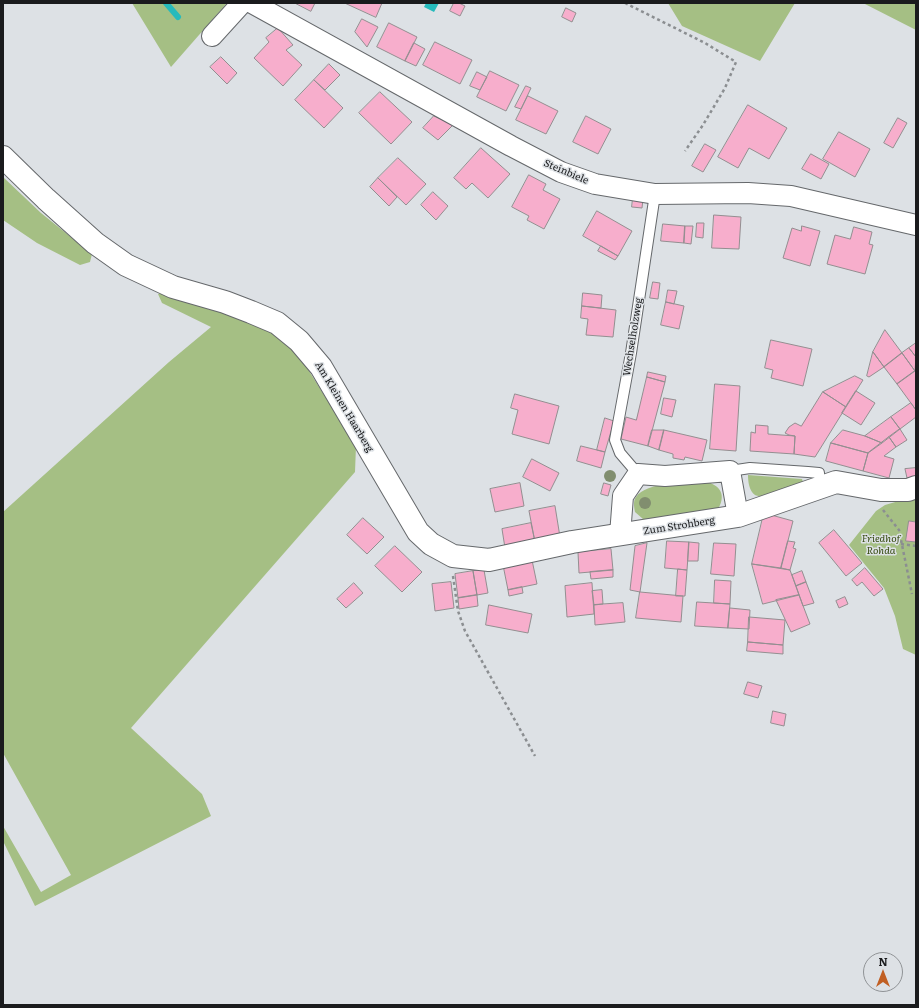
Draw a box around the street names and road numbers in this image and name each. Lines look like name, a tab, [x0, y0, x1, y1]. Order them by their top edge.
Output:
street label: Steinbiele	[542, 157, 590, 187]
street label: Wechselholzweg	[621, 297, 645, 377]
street label: Am Kleinen Haarberg	[312, 360, 376, 454]
street label: Zum Strohberg	[642, 514, 716, 538]

